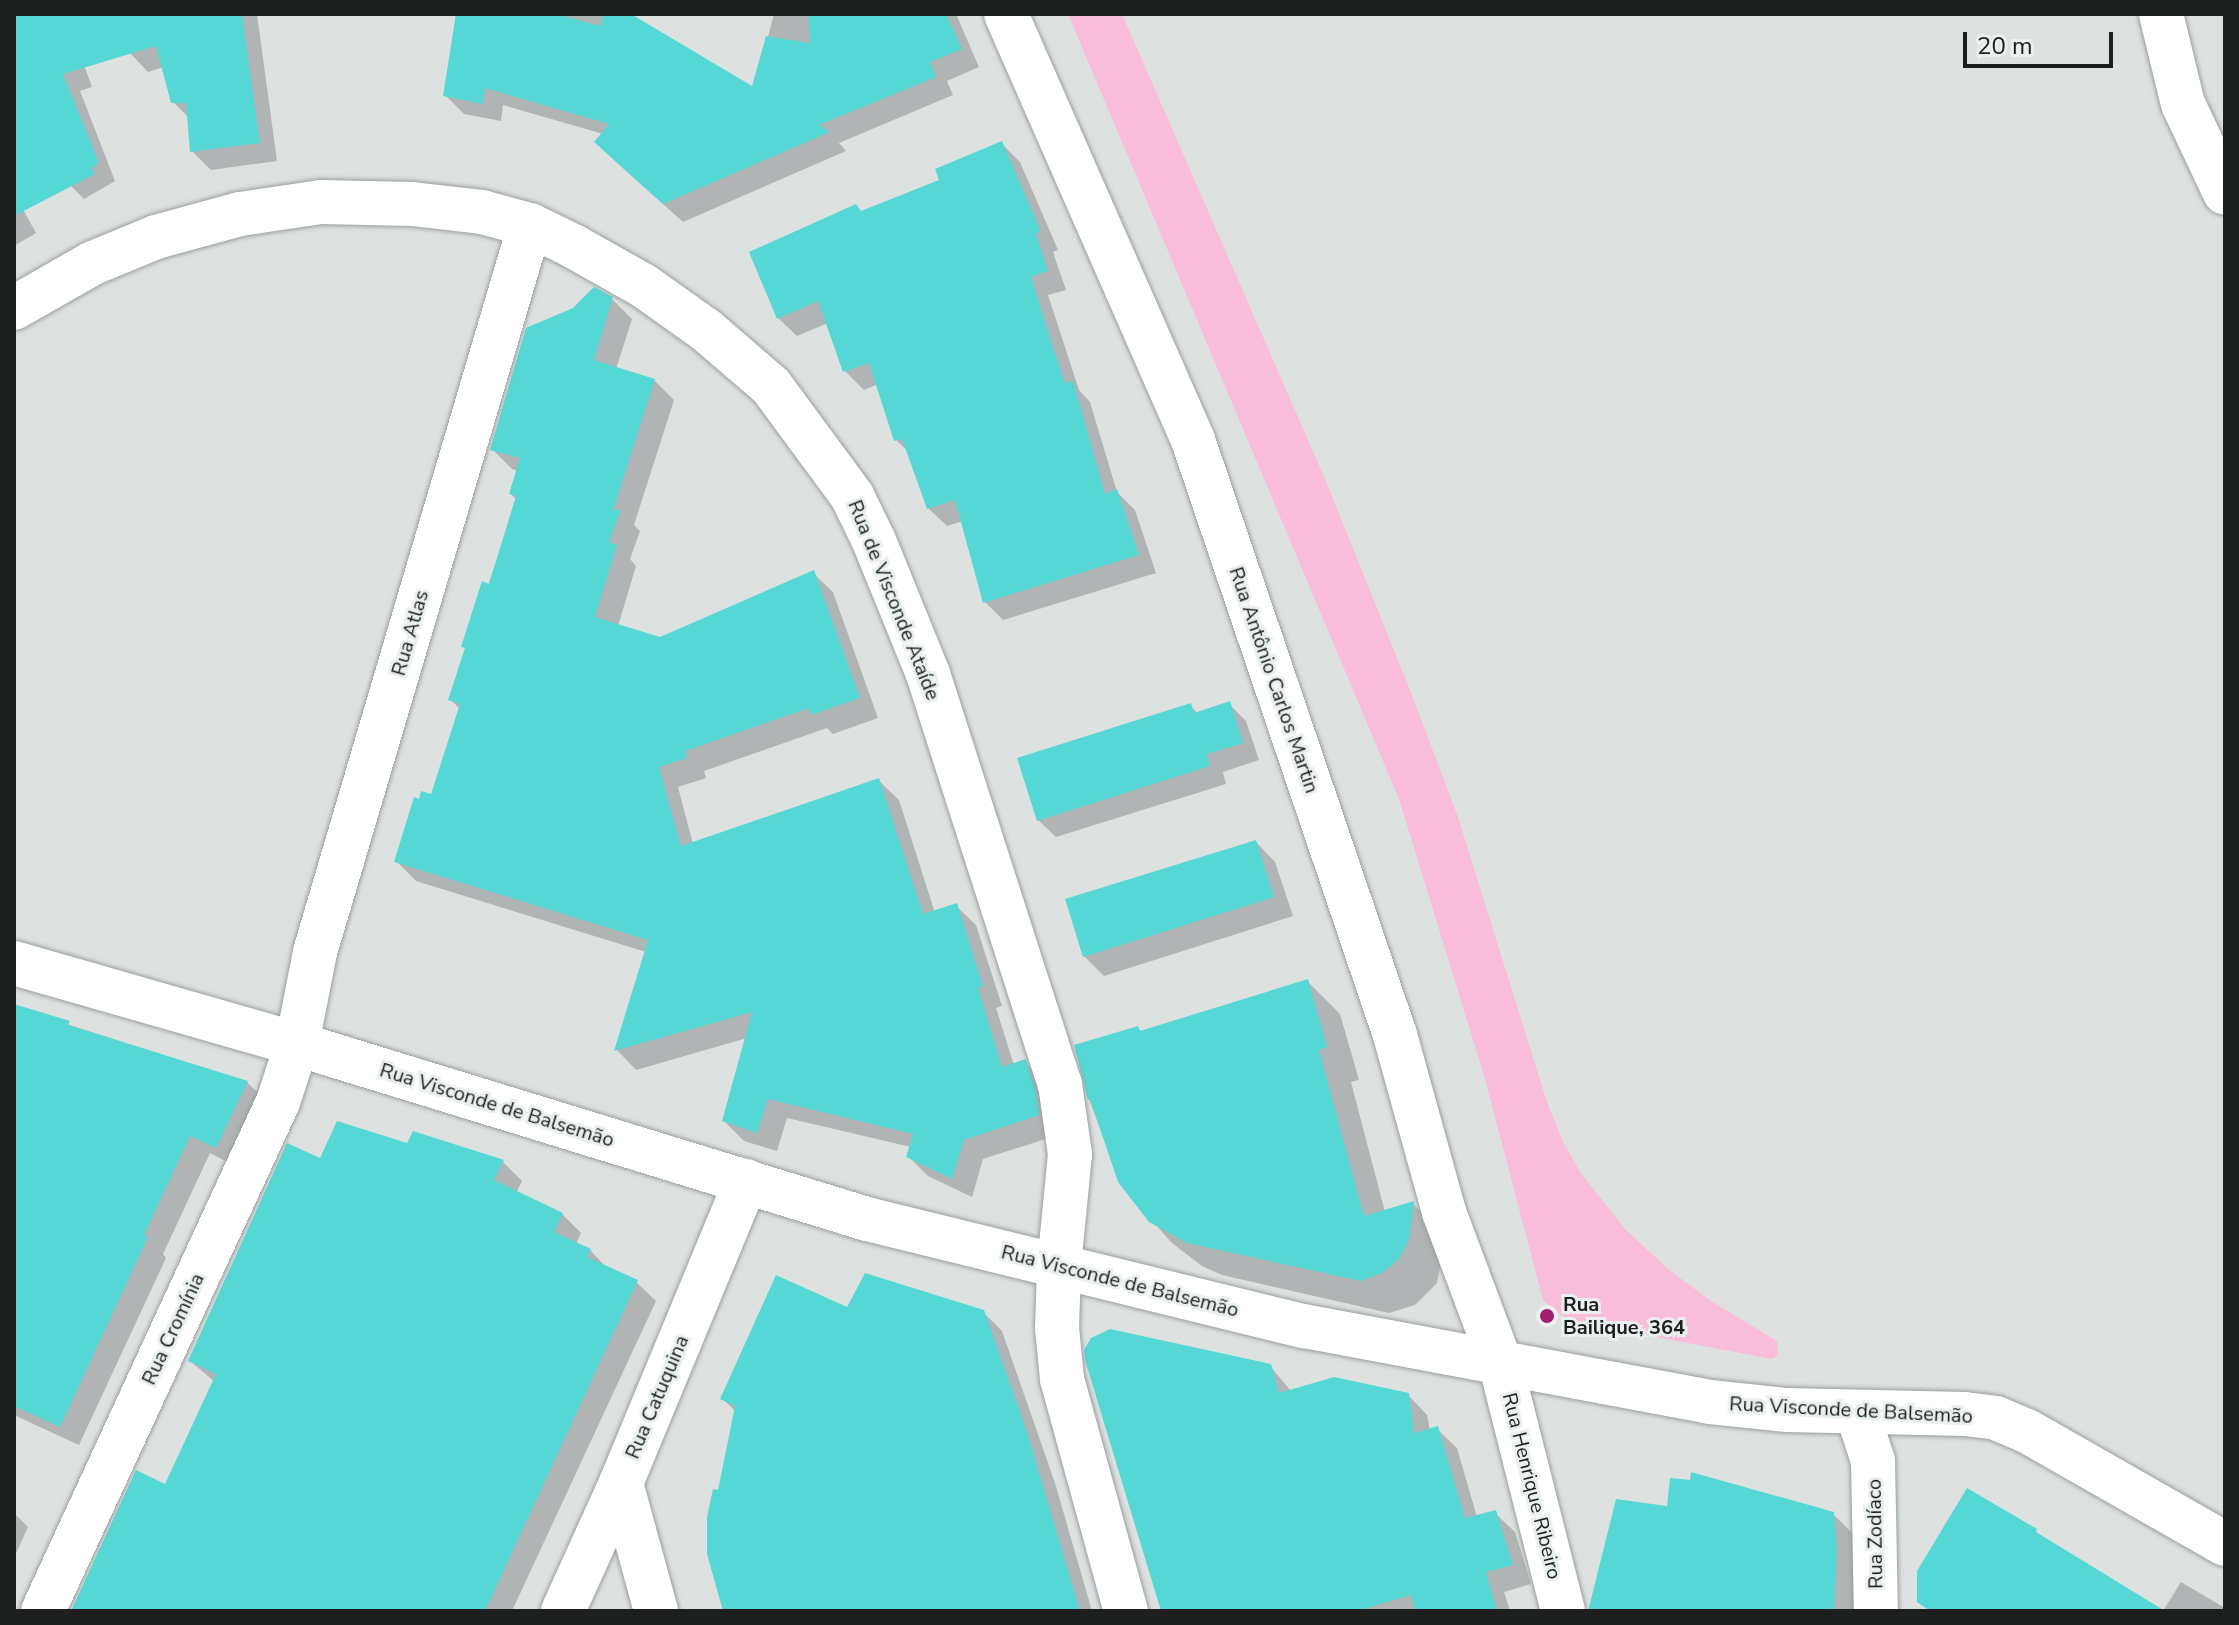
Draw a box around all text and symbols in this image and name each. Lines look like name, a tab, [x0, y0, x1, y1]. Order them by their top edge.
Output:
scale bar	[1967, 16, 2117, 66]
text: 20 m	[1977, 30, 2033, 62]
street label: Rua de Visconde Ataíde	[843, 496, 945, 704]
street label: Rua Antônio Carlos Martin	[1224, 564, 1324, 796]
street label: Rua Atlas	[386, 587, 434, 679]
street label: Rua Visconde de Balsemão	[377, 1058, 617, 1152]
street label: Rua Visconde de Balsemão	[999, 1240, 1241, 1322]
street label: Rua Cromínia	[137, 1269, 209, 1389]
place label: Rua Bailique, 364	[1563, 1292, 1685, 1339]
marker: Rua Bailique, 364	[1538, 1307, 1556, 1325]
street label: Rua Catuquina	[620, 1332, 694, 1462]
street label: Rua Henrique Ribeiro	[1497, 1390, 1567, 1582]
street label: Rua Visconde de Balsemão	[1729, 1392, 1973, 1428]
street label: Rua Zodíaco	[1862, 1479, 1888, 1589]

